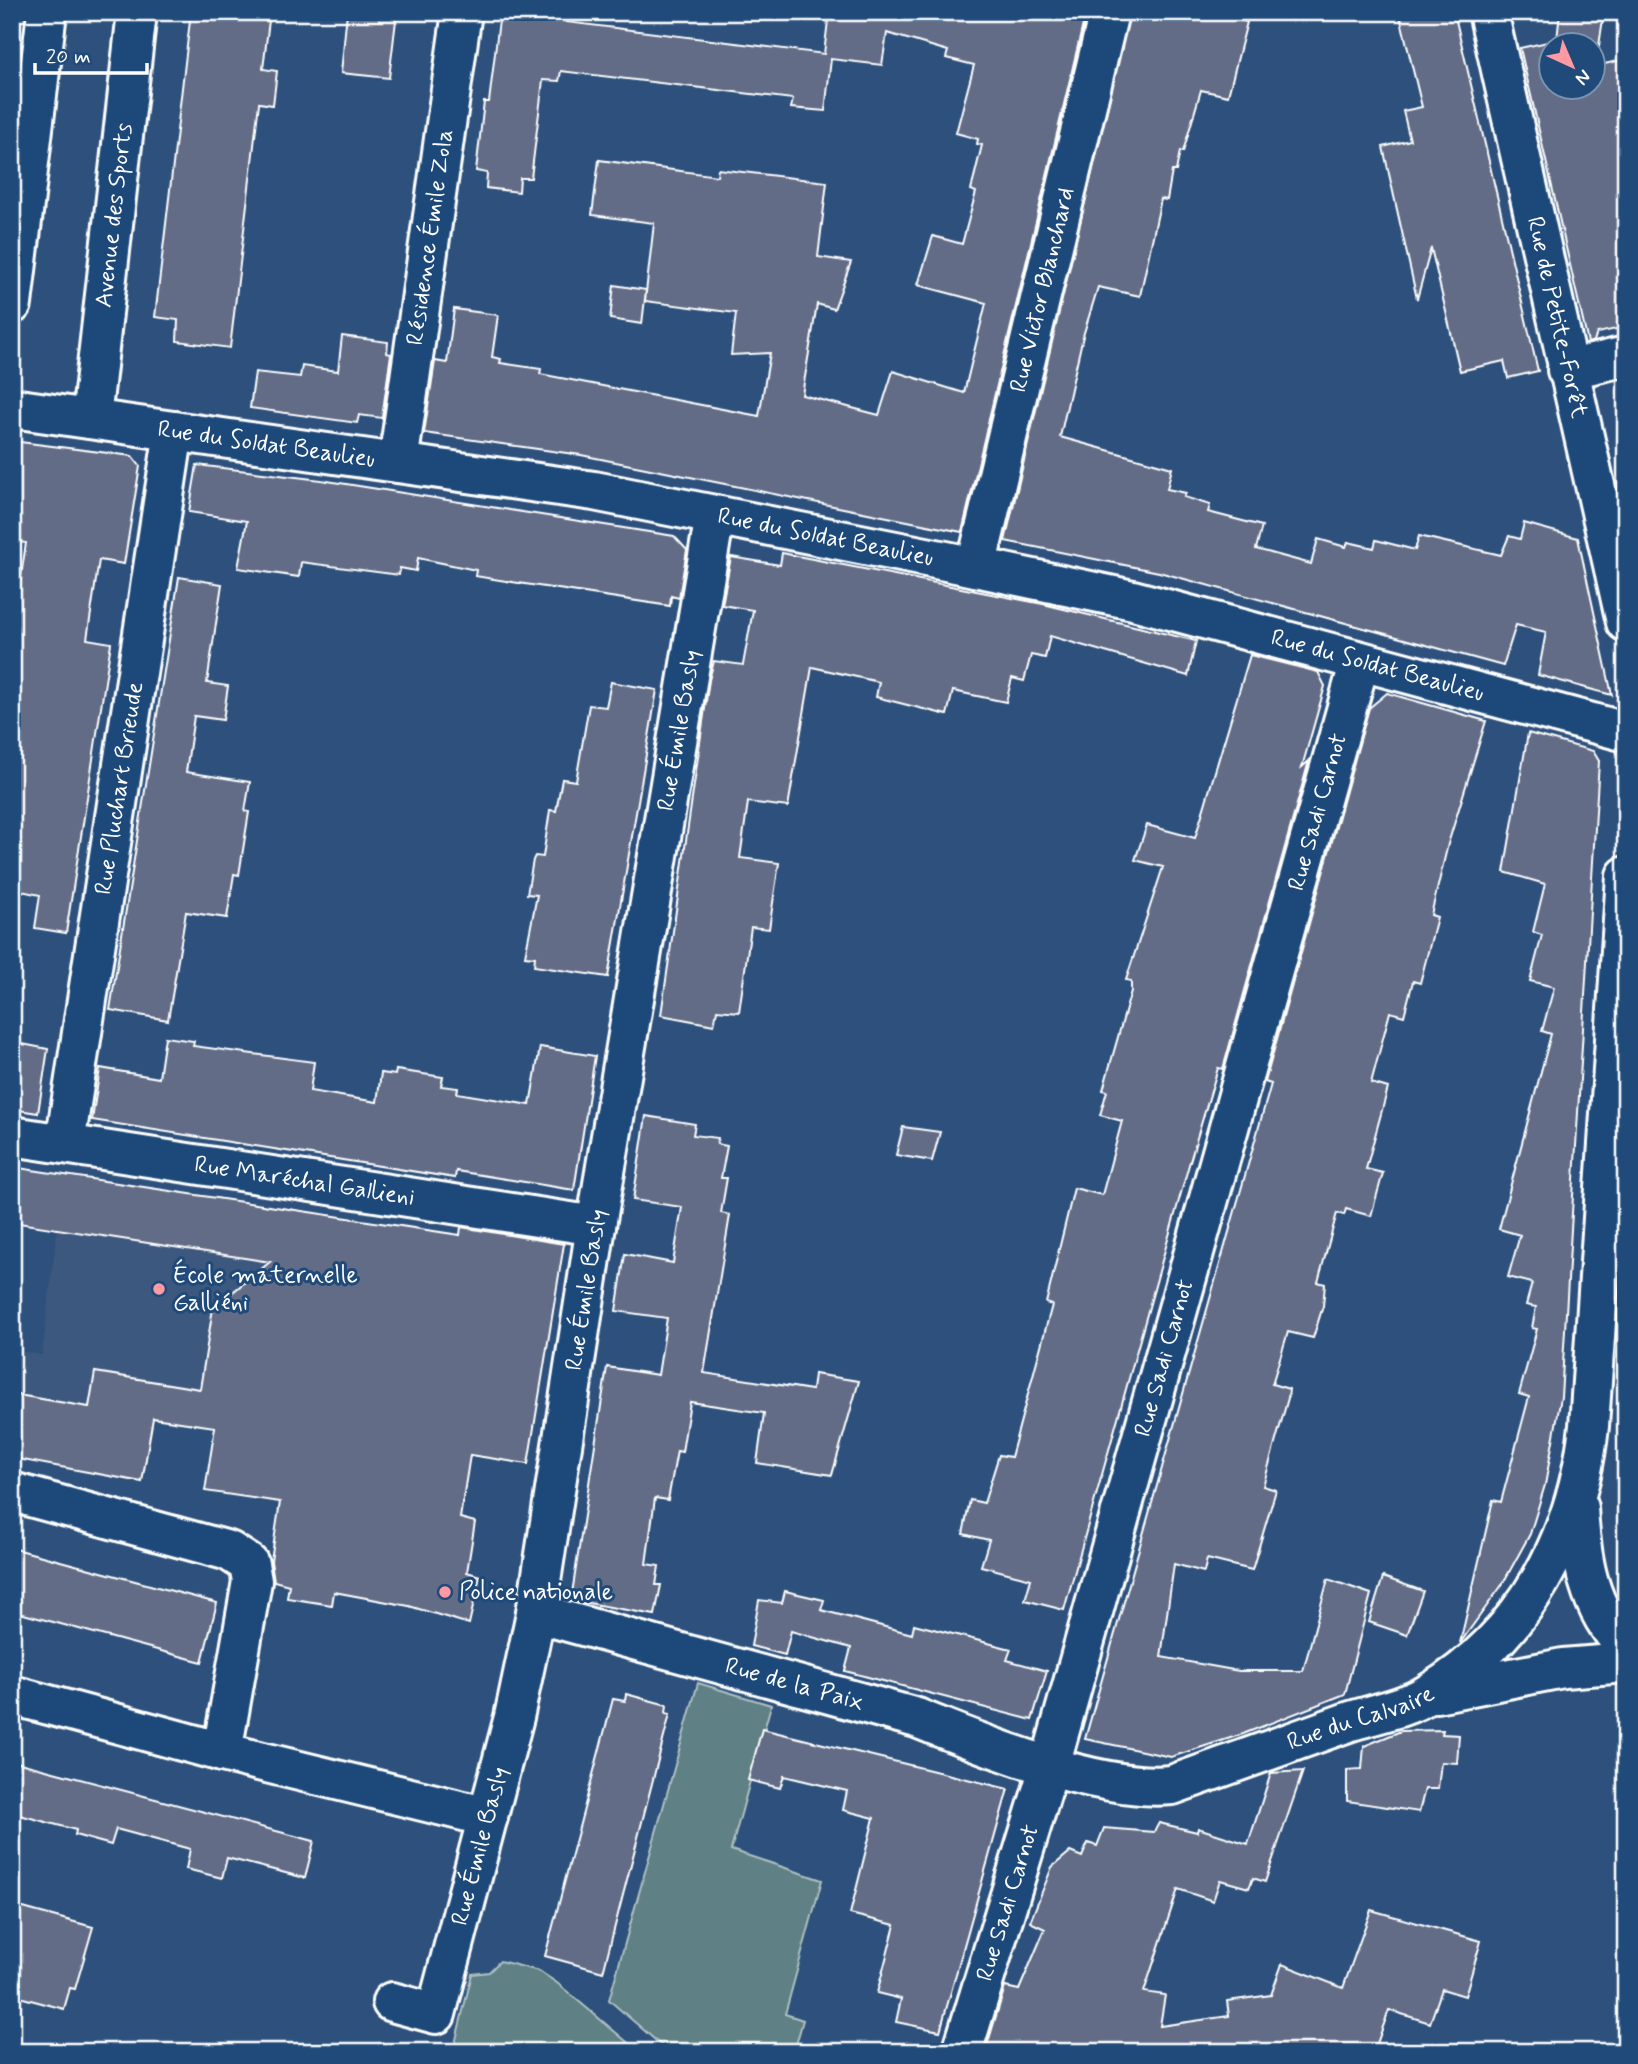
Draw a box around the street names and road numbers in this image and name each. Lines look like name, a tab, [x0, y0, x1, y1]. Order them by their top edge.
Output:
street label: Avenue des Sports	[88, 121, 140, 309]
street label: Résidence Émile Zola	[399, 127, 461, 347]
street label: Rue Victor Blanchard	[1003, 184, 1082, 395]
street label: Rue de Petite-Forêt	[1519, 214, 1595, 421]
street label: Rue du Soldat Beaulieu	[156, 413, 377, 475]
street label: Rue du Soldat Beaulieu	[715, 500, 936, 574]
street label: Rue du Soldat Beaulieu	[1268, 622, 1488, 709]
street label: Rue Émile Basly	[650, 648, 708, 813]
street label: Rue Pluchart Brieude	[88, 679, 151, 897]
street label: Rue Sadi Carnot	[1281, 730, 1354, 894]
street label: Rue Maréchal Gallieni	[192, 1149, 417, 1213]
street label: Rue Émile Basly	[558, 1207, 614, 1373]
street label: Rue Sadi Carnot	[1127, 1276, 1201, 1440]
street label: Rue de la Paix	[722, 1650, 867, 1718]
street label: Rue du Calvaire	[1283, 1678, 1440, 1758]
street label: Rue Émile Basly	[444, 1764, 516, 1929]
street label: Rue Sadi Carnot	[969, 1821, 1046, 1985]

